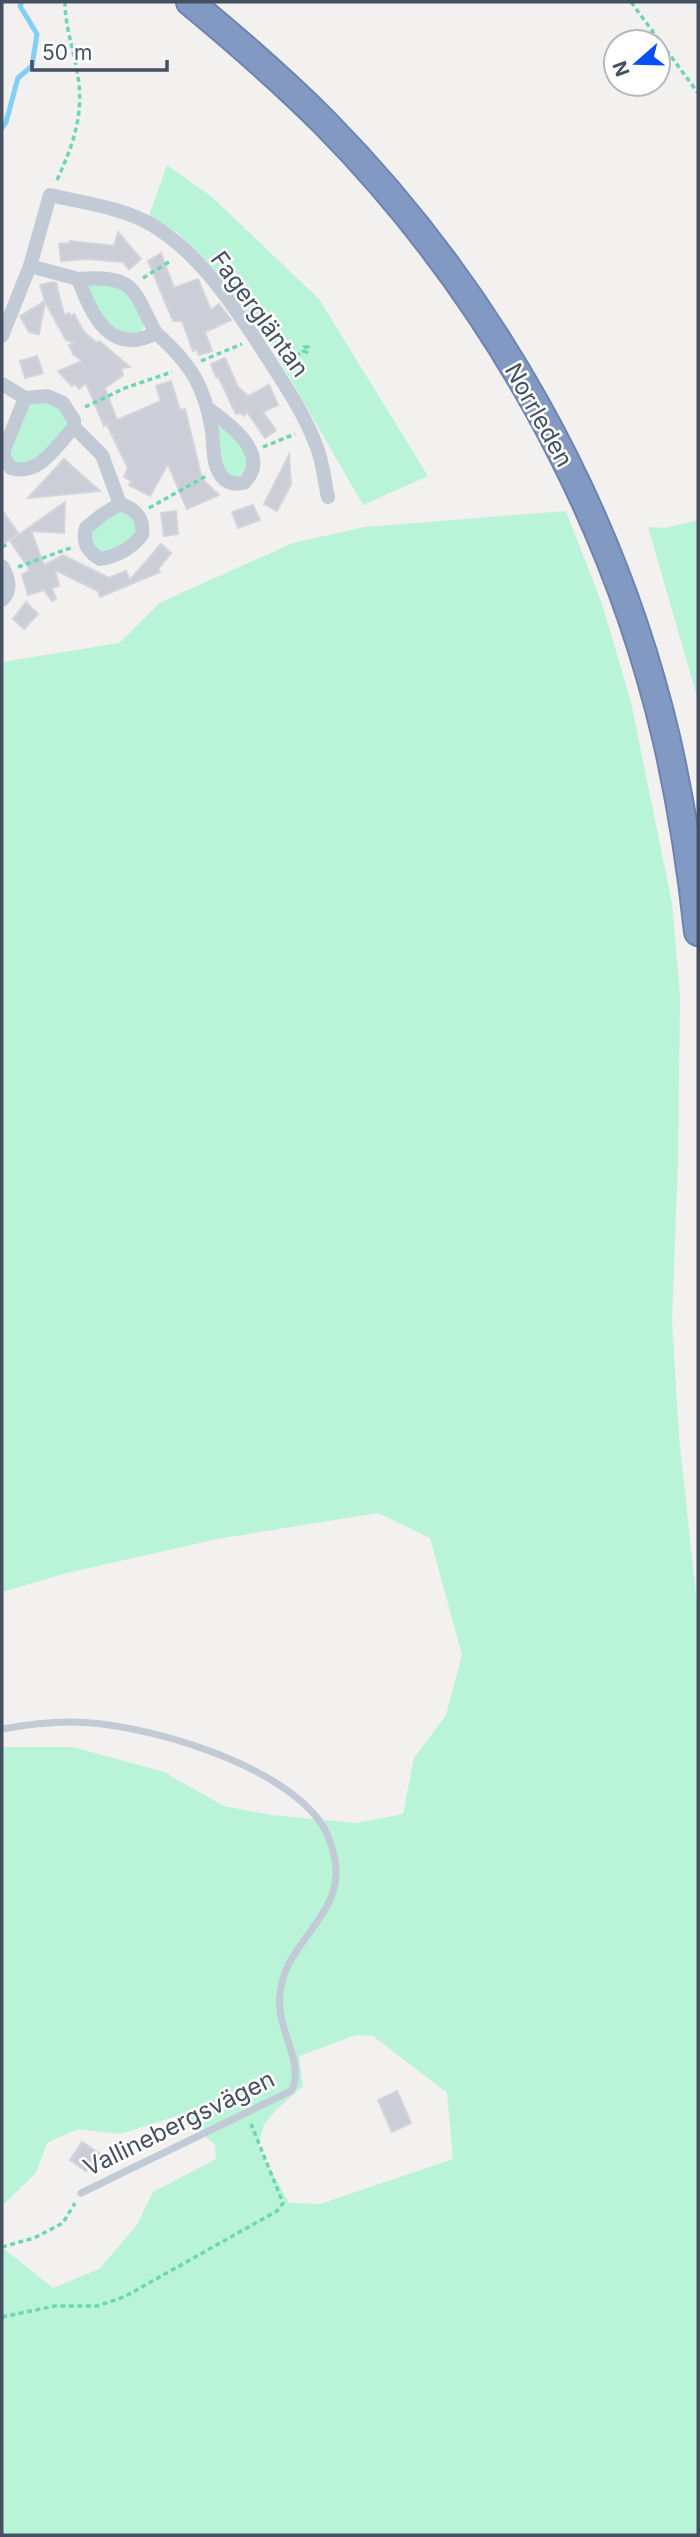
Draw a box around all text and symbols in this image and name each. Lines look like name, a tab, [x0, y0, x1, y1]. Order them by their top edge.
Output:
scale bar	[32, 28, 166, 72]
north arrow	[602, 28, 672, 98]
text: 50 m	[42, 40, 92, 65]
text: N	[608, 58, 635, 79]
street label: Fagergläntan	[205, 246, 315, 382]
street label: Norrleden	[499, 358, 579, 472]
street label: Vallinebergsvägen	[79, 2064, 279, 2182]

